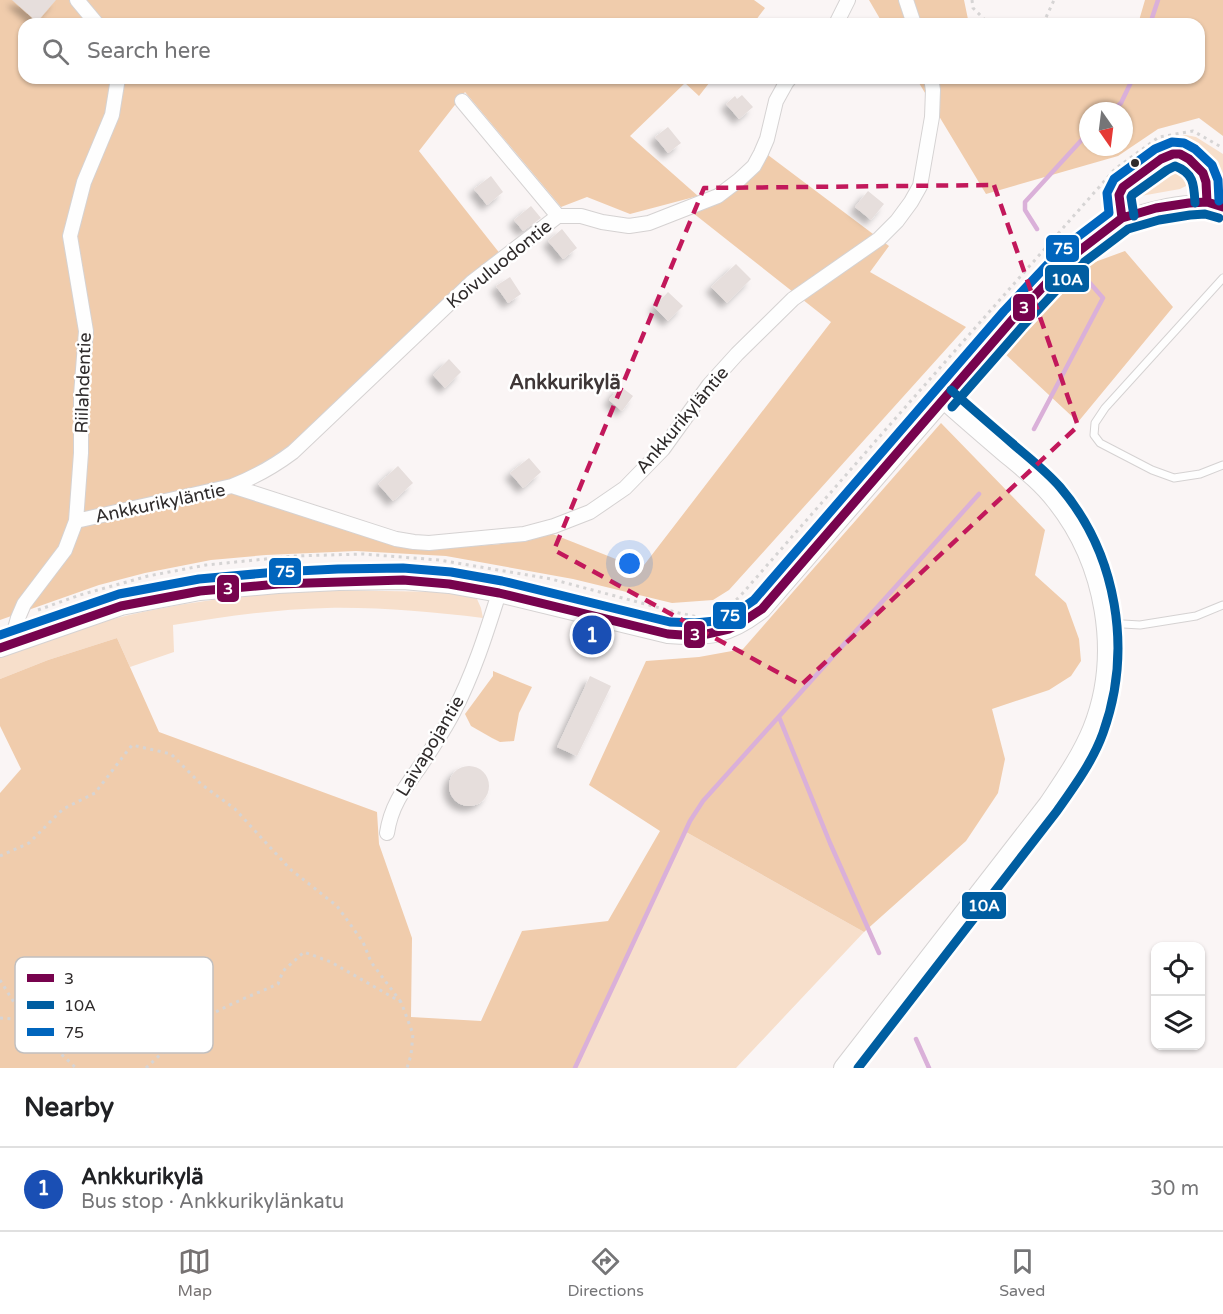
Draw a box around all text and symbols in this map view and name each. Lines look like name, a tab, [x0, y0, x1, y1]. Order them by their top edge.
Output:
search box	[18, 18, 1205, 84]
icon: search	[39, 35, 72, 68]
text: Search here	[87, 38, 211, 64]
north arrow	[1079, 102, 1133, 156]
unlabelled marker	[1129, 157, 1141, 169]
street label: Koivuluodontie	[442, 215, 556, 313]
line badge: 75	[1045, 234, 1080, 263]
text: 75	[1053, 239, 1073, 259]
line badge: 10A	[1044, 264, 1090, 293]
text: 10A	[1051, 270, 1083, 290]
line badge: 3	[1012, 293, 1036, 322]
text: 3	[1019, 298, 1029, 318]
street label: Riilahdentie	[70, 332, 96, 434]
street label: Ankkurikyläntie	[631, 362, 733, 478]
district label: Ankkurikylä	[509, 371, 621, 395]
street label: Ankkurikyläntie	[93, 478, 227, 528]
your location	[615, 549, 644, 578]
line badge: 75	[268, 557, 302, 586]
text: 75	[275, 562, 295, 582]
line badge: 3	[216, 574, 240, 603]
text: 3	[223, 579, 233, 599]
line badge: 75	[712, 601, 747, 630]
text: 75	[720, 606, 740, 626]
pin: 1	[572, 612, 612, 658]
line badge: 3	[683, 620, 706, 649]
text: 3	[690, 625, 700, 645]
street label: Laivapojantie	[391, 692, 469, 800]
line badge: 10A	[961, 891, 1007, 920]
text: 10A	[968, 896, 1000, 916]
map controls	[1151, 942, 1205, 1050]
button: locate	[1151, 942, 1205, 996]
legend	[15, 957, 213, 1053]
text: 3	[64, 969, 74, 989]
text: 10A	[64, 996, 96, 1016]
button: layers	[1151, 996, 1205, 1050]
text: 75	[64, 1023, 84, 1043]
text: Nearby	[24, 1092, 114, 1123]
text: Ankkurikylä	[81, 1164, 204, 1190]
text: 1	[37, 1177, 50, 1201]
text: 30 m	[1150, 1177, 1199, 1201]
text: Bus stop · Ankkurikylänkatu	[81, 1190, 344, 1214]
tab: Map	[178, 1245, 212, 1301]
tab: Directions	[567, 1245, 644, 1301]
tab: Saved	[999, 1245, 1045, 1301]

